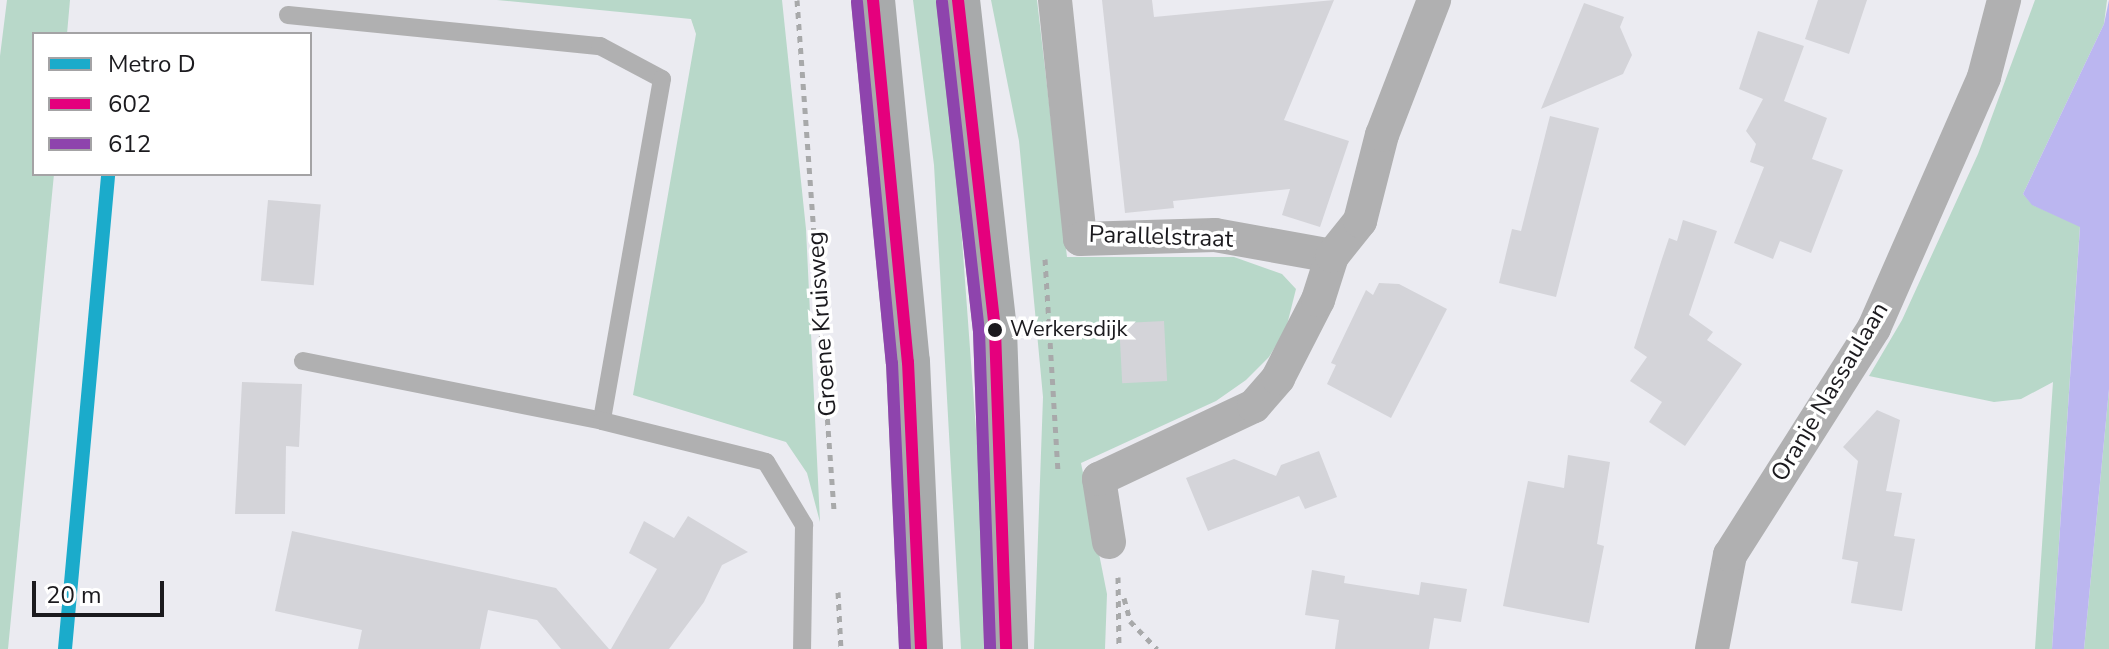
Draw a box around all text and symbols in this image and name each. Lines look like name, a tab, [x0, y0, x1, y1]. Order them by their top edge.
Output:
legend	[32, 32, 312, 176]
text: Metro D	[108, 48, 195, 80]
text: 602	[108, 88, 151, 120]
text: 612	[108, 128, 151, 160]
street label: Parallelstraat	[1088, 220, 1234, 254]
street label: Groene Kruisweg	[801, 231, 843, 417]
street label: Oranje Nassaulaan	[1765, 297, 1895, 487]
place label: Werkersdijk	[1010, 317, 1127, 343]
marker: Werkersdijk	[987, 322, 1003, 338]
scale bar	[36, 565, 168, 615]
text: 20 m	[46, 579, 102, 611]

